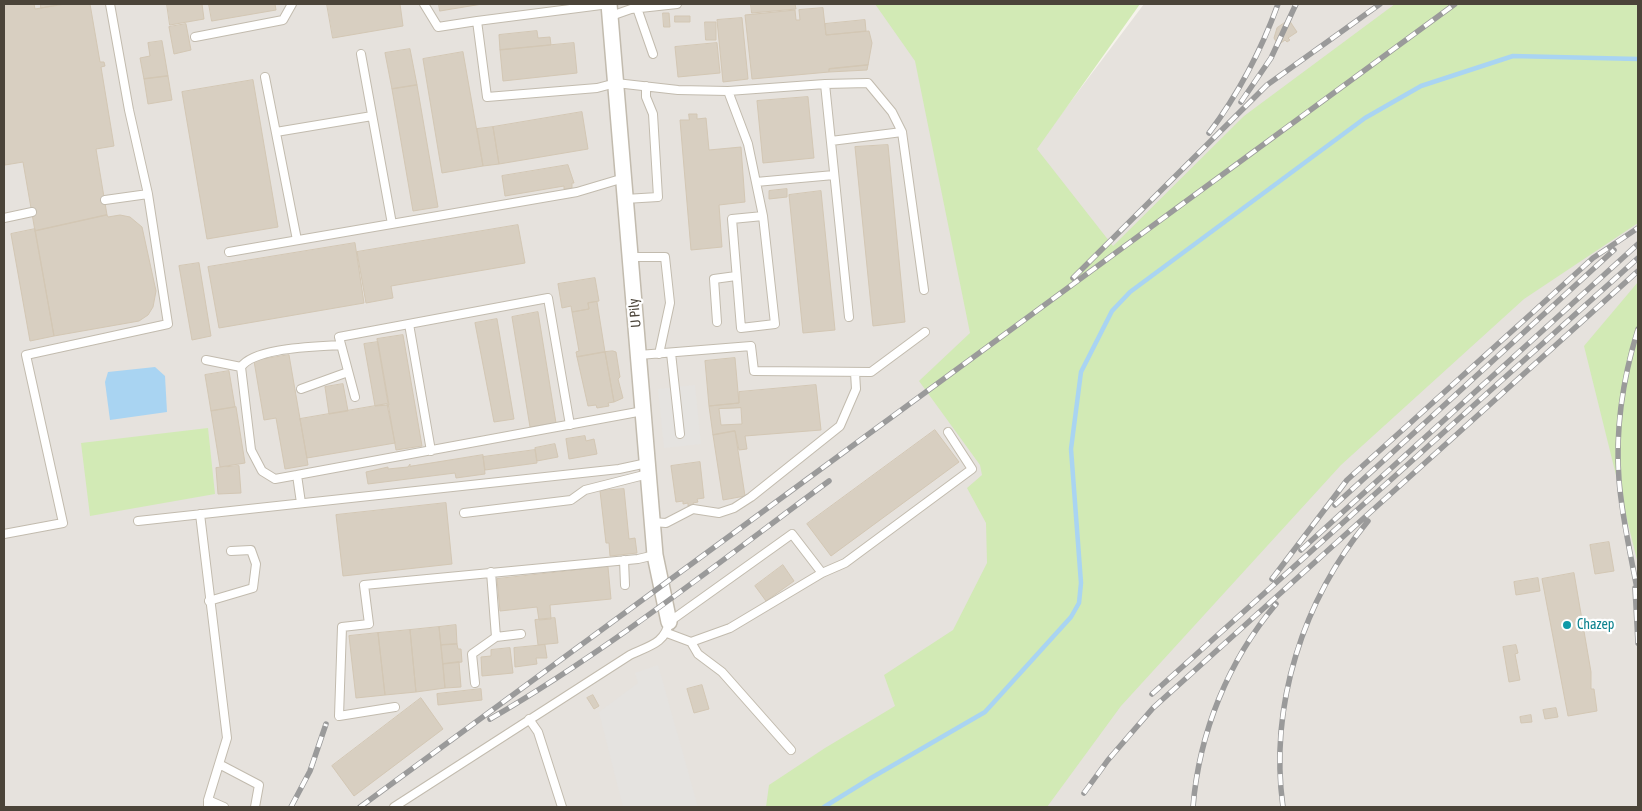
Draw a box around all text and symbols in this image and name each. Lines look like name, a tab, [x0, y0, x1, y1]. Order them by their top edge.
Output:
street label: U Pily	[625, 298, 645, 328]
place label: Chazep	[1577, 617, 1614, 633]
marker: Chazep	[1561, 619, 1573, 631]

